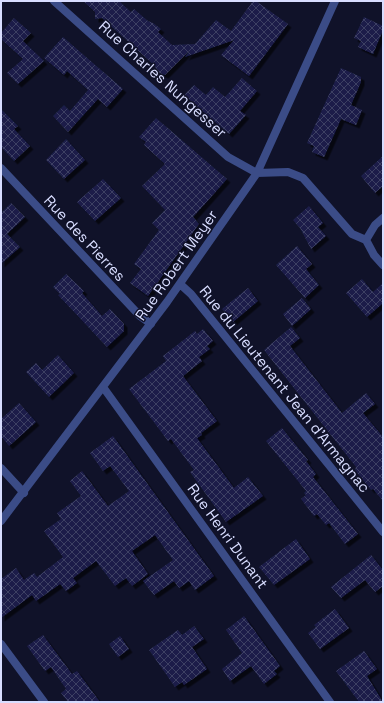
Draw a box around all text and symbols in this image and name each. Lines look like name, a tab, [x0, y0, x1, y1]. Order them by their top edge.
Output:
street label: Rue Charles Nungesser	[95, 16, 231, 142]
street label: Rue des Pierres	[40, 191, 130, 285]
street label: Rue Robert Meyer	[131, 206, 221, 324]
street label: Rue du Lieutenant Jean d'Armagnac	[196, 282, 374, 496]
street label: Rue Henri Dunant	[183, 480, 273, 592]

